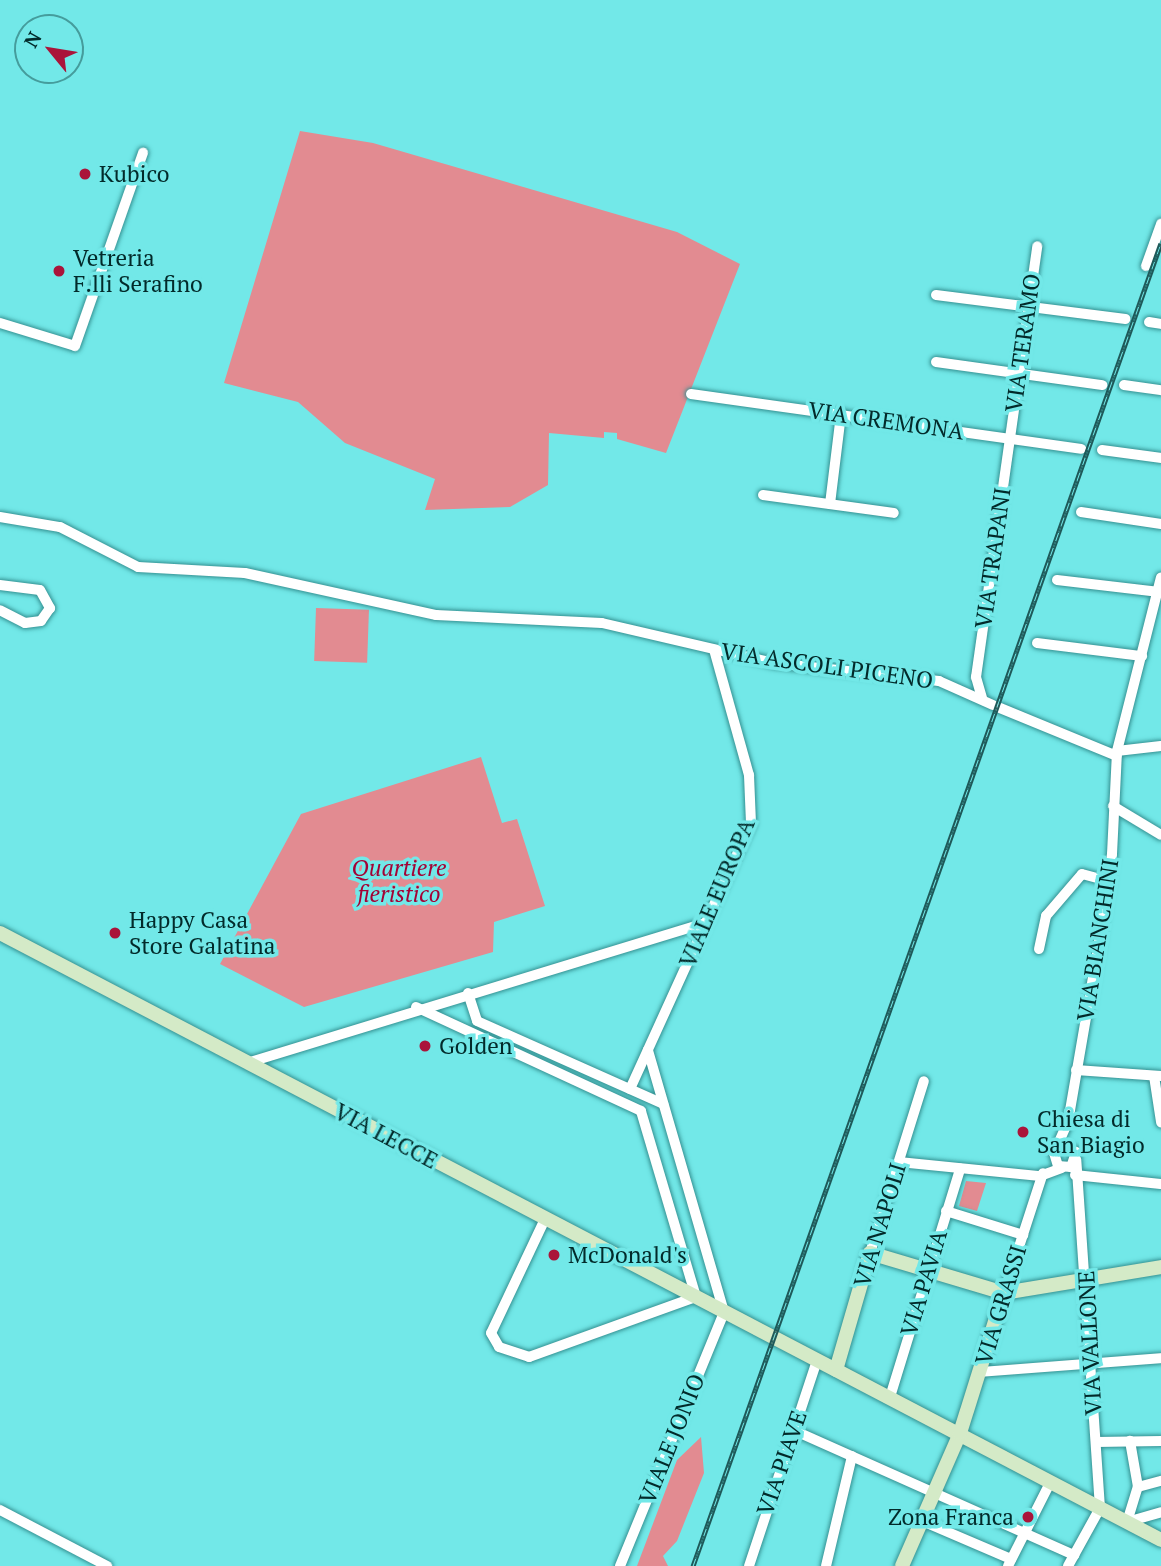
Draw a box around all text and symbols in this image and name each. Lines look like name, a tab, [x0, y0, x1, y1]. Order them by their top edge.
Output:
north arrow	[14, 14, 84, 84]
text: N	[18, 27, 47, 52]
place label: Kubico	[99, 160, 170, 188]
marker: Kubico	[77, 166, 93, 182]
place label: Vetreria F.lli Serafino	[73, 244, 203, 298]
marker: Vetreria F.lli Serafino	[51, 263, 67, 279]
street label: VIA TERAMO	[1000, 272, 1046, 414]
street label: VIA CREMONA	[806, 396, 966, 446]
street label: VIA TRAPANI	[969, 486, 1017, 630]
street label: VIA ASCOLI PICENO	[719, 637, 935, 695]
street label: VIALE EUROPA	[673, 815, 761, 971]
park label: Quartiere fieristico	[351, 854, 447, 908]
street label: VIA BIANCHINI	[1072, 857, 1124, 1023]
place label: Happy Casa Store Galatina	[129, 906, 275, 960]
marker: Happy Casa Store Galatina	[107, 925, 123, 941]
place label: Golden	[439, 1032, 512, 1060]
marker: Golden	[417, 1038, 433, 1054]
street label: VIA LECCE	[329, 1097, 443, 1175]
place label: Chiesa di San Biagio	[1037, 1105, 1145, 1159]
marker: Chiesa di San Biagio	[1015, 1124, 1031, 1140]
street label: VIA NAPOLI	[848, 1159, 912, 1291]
street label: VIA PAVIA	[895, 1226, 953, 1340]
place label: McDonald's	[568, 1241, 687, 1269]
street label: VIA GRASSI	[970, 1242, 1032, 1368]
marker: McDonald's	[546, 1247, 562, 1263]
street label: VIA VALLONE	[1072, 1269, 1108, 1417]
street label: VIALE JONIO	[633, 1370, 711, 1508]
street label: VIA PIAVE	[751, 1407, 813, 1519]
place label: Zona Franca	[888, 1503, 1014, 1531]
marker: Zona Franca	[1020, 1509, 1036, 1525]

